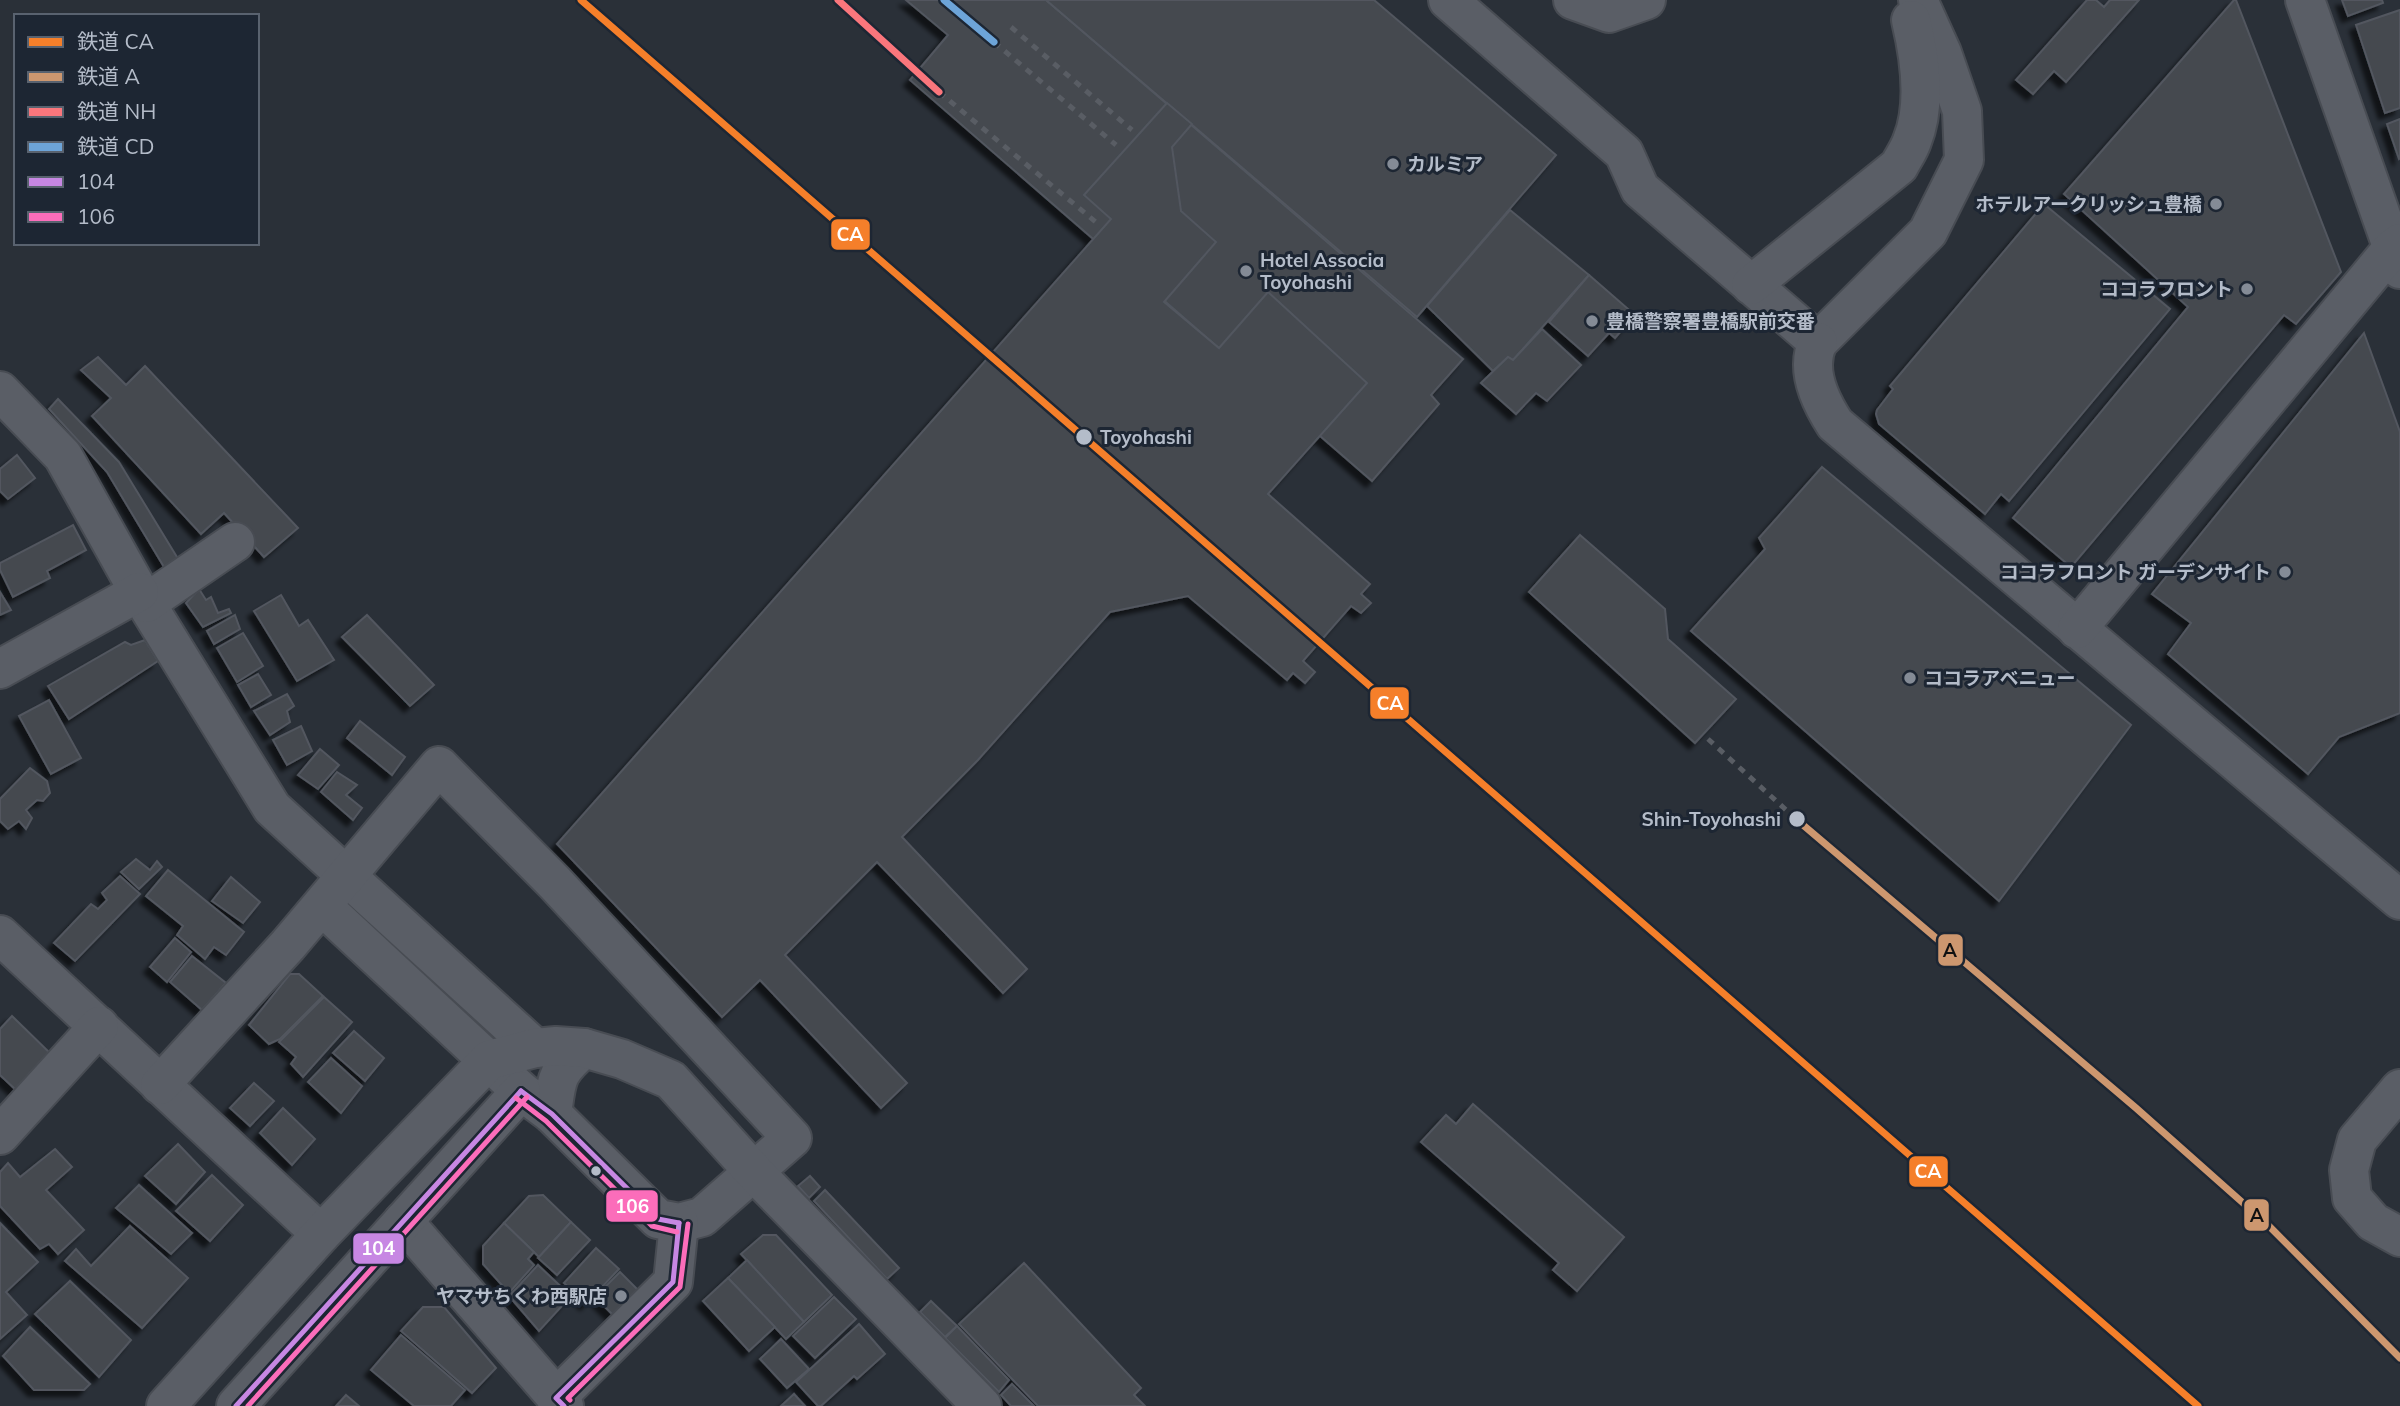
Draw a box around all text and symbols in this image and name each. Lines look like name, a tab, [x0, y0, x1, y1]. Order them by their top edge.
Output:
legend	[14, 14, 259, 245]
text: 鉄道 CA	[77, 28, 154, 54]
text: 鉄道 A	[77, 63, 140, 89]
text: 鉄道 NH	[77, 98, 156, 124]
text: 鉄道 CD	[77, 133, 155, 159]
place label: カルミア	[1407, 152, 1483, 176]
marker: カルミア	[1385, 156, 1401, 172]
text: 104	[77, 168, 115, 194]
place label: ホテルアークリッシュ豊橋	[1975, 192, 2202, 216]
marker: ホテルアークリッシュ豊橋	[2208, 196, 2224, 212]
text: 106	[77, 203, 115, 229]
line badge: CA	[830, 218, 871, 251]
text: CA	[837, 222, 864, 246]
place label: Hotel Associa Toyohashi	[1260, 248, 1384, 294]
marker: Hotel Associa Toyohashi	[1238, 263, 1254, 279]
place label: ココラフロント	[2100, 277, 2233, 301]
marker: ココラフロント	[2239, 281, 2255, 297]
place label: 豊橋警察署豊橋駅前交番	[1606, 309, 1815, 333]
marker: 豊橋警察署豊橋駅前交番	[1584, 313, 1600, 329]
place label: Toyohashi	[1100, 425, 1192, 449]
marker: Toyohashi	[1074, 427, 1094, 447]
place label: ココラフロント ガーデンサイト	[2000, 560, 2271, 584]
marker: ココラフロント ガーデンサイト	[2277, 564, 2293, 580]
place label: ココラアベニュー	[1924, 666, 2076, 690]
marker: ココラアベニュー	[1902, 670, 1918, 686]
line badge: CA	[1369, 686, 1410, 720]
text: CA	[1377, 691, 1404, 715]
place label: Shin-Toyohashi	[1642, 807, 1781, 831]
marker: Shin-Toyohashi	[1787, 809, 1807, 829]
line badge: A	[1937, 933, 1964, 967]
text: A	[1943, 938, 1958, 962]
line badge: CA	[1908, 1155, 1949, 1188]
text: CA	[1915, 1159, 1942, 1183]
unlabelled marker	[589, 1164, 603, 1178]
line badge: 106	[605, 1189, 659, 1223]
text: 106	[615, 1194, 649, 1218]
line badge: A	[2243, 1198, 2270, 1232]
text: A	[2250, 1203, 2265, 1227]
line badge: 104	[352, 1232, 405, 1265]
text: 104	[361, 1236, 396, 1260]
place label: ヤマサちくわ西駅店	[436, 1284, 607, 1308]
marker: ヤマサちくわ西駅店	[613, 1288, 629, 1304]

